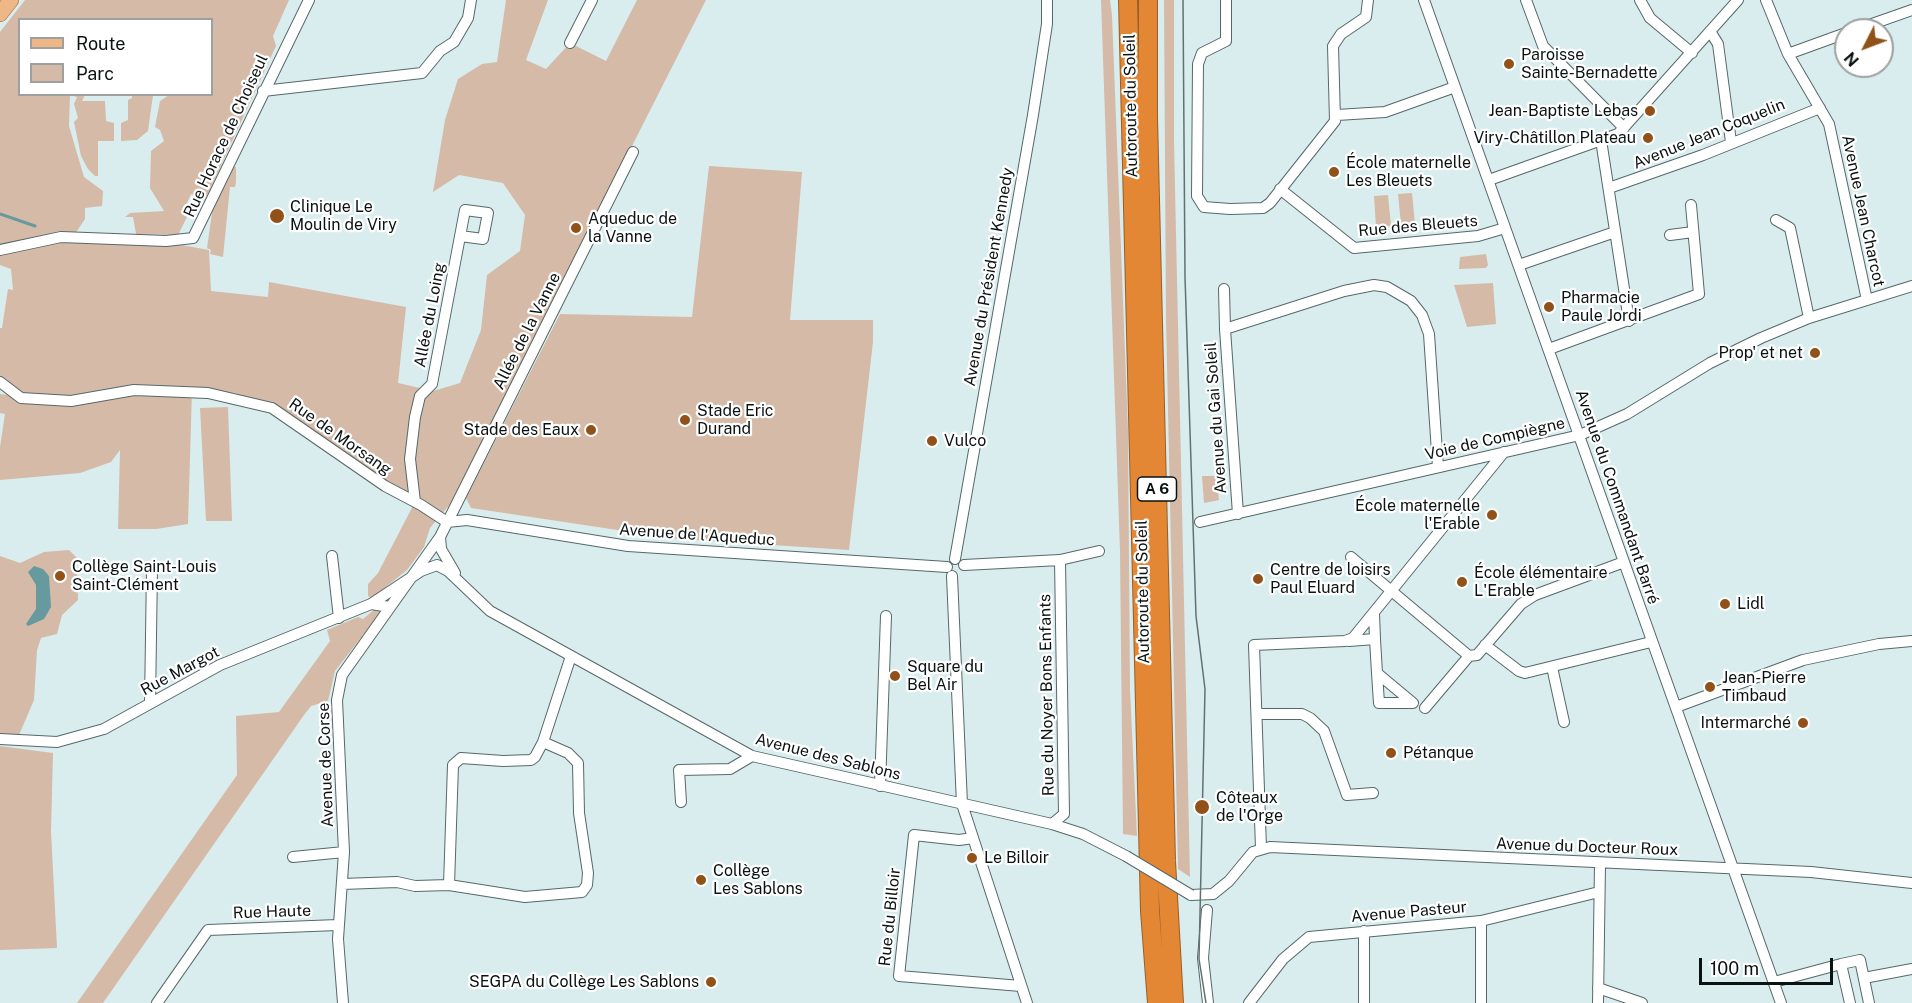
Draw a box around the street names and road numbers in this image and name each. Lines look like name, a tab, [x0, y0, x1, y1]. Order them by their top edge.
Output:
street label: Autoroute du Soleil	[1120, 34, 1142, 178]
street label: Rue Horace de Choiseul	[180, 51, 272, 221]
street label: Avenue Jean Coquelin	[1630, 95, 1788, 173]
street label: Avenue Jean Charcot	[1838, 133, 1888, 289]
street label: Avenue du Président Kennedy	[960, 166, 1018, 388]
street label: Rue des Bleuets	[1357, 211, 1479, 241]
street label: Allée du Loing	[410, 261, 450, 369]
street label: Allée de la Vanne	[489, 269, 565, 393]
street label: Avenue du Gai Soleil	[1201, 341, 1231, 495]
street label: Avenue du Commandant Barré	[1571, 387, 1663, 607]
street label: Rue de Morsang	[285, 394, 395, 480]
street label: Voie de Compiègne	[1423, 414, 1567, 464]
road number: A 6	[1138, 477, 1176, 501]
street label: Avenue de l'Aqueduc	[619, 520, 775, 550]
street label: Autoroute du Soleil	[1132, 520, 1154, 664]
street label: Rue du Noyer Bons Enfants	[1036, 594, 1058, 796]
street label: Rue Margot	[137, 642, 223, 700]
street label: Avenue de Corse	[314, 702, 338, 828]
street label: Avenue des Sablons	[753, 730, 903, 784]
street label: Avenue du Docteur Roux	[1495, 834, 1679, 860]
street label: Rue du Billoir	[875, 867, 905, 967]
street label: Avenue Pasteur	[1350, 897, 1468, 927]
street label: Rue Haute	[233, 901, 311, 923]

